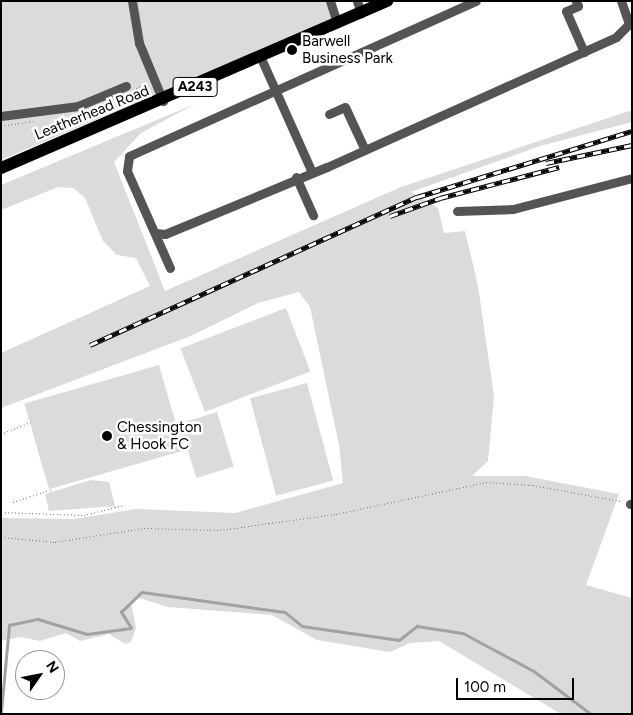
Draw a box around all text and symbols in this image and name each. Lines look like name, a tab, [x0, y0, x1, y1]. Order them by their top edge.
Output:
place label: Barwell Business Park	[302, 32, 393, 67]
marker: Barwell Business Park	[286, 44, 298, 56]
road number: A243	[172, 75, 218, 98]
street label: Leatherhead Road	[32, 82, 152, 144]
place label: Chessington & Hook FC	[117, 418, 202, 453]
marker: Chessington & Hook FC	[101, 430, 113, 442]
north arrow	[15, 650, 65, 700]
text: N	[42, 658, 62, 676]
scale bar	[458, 668, 576, 700]
text: 100 m	[464, 678, 506, 696]

